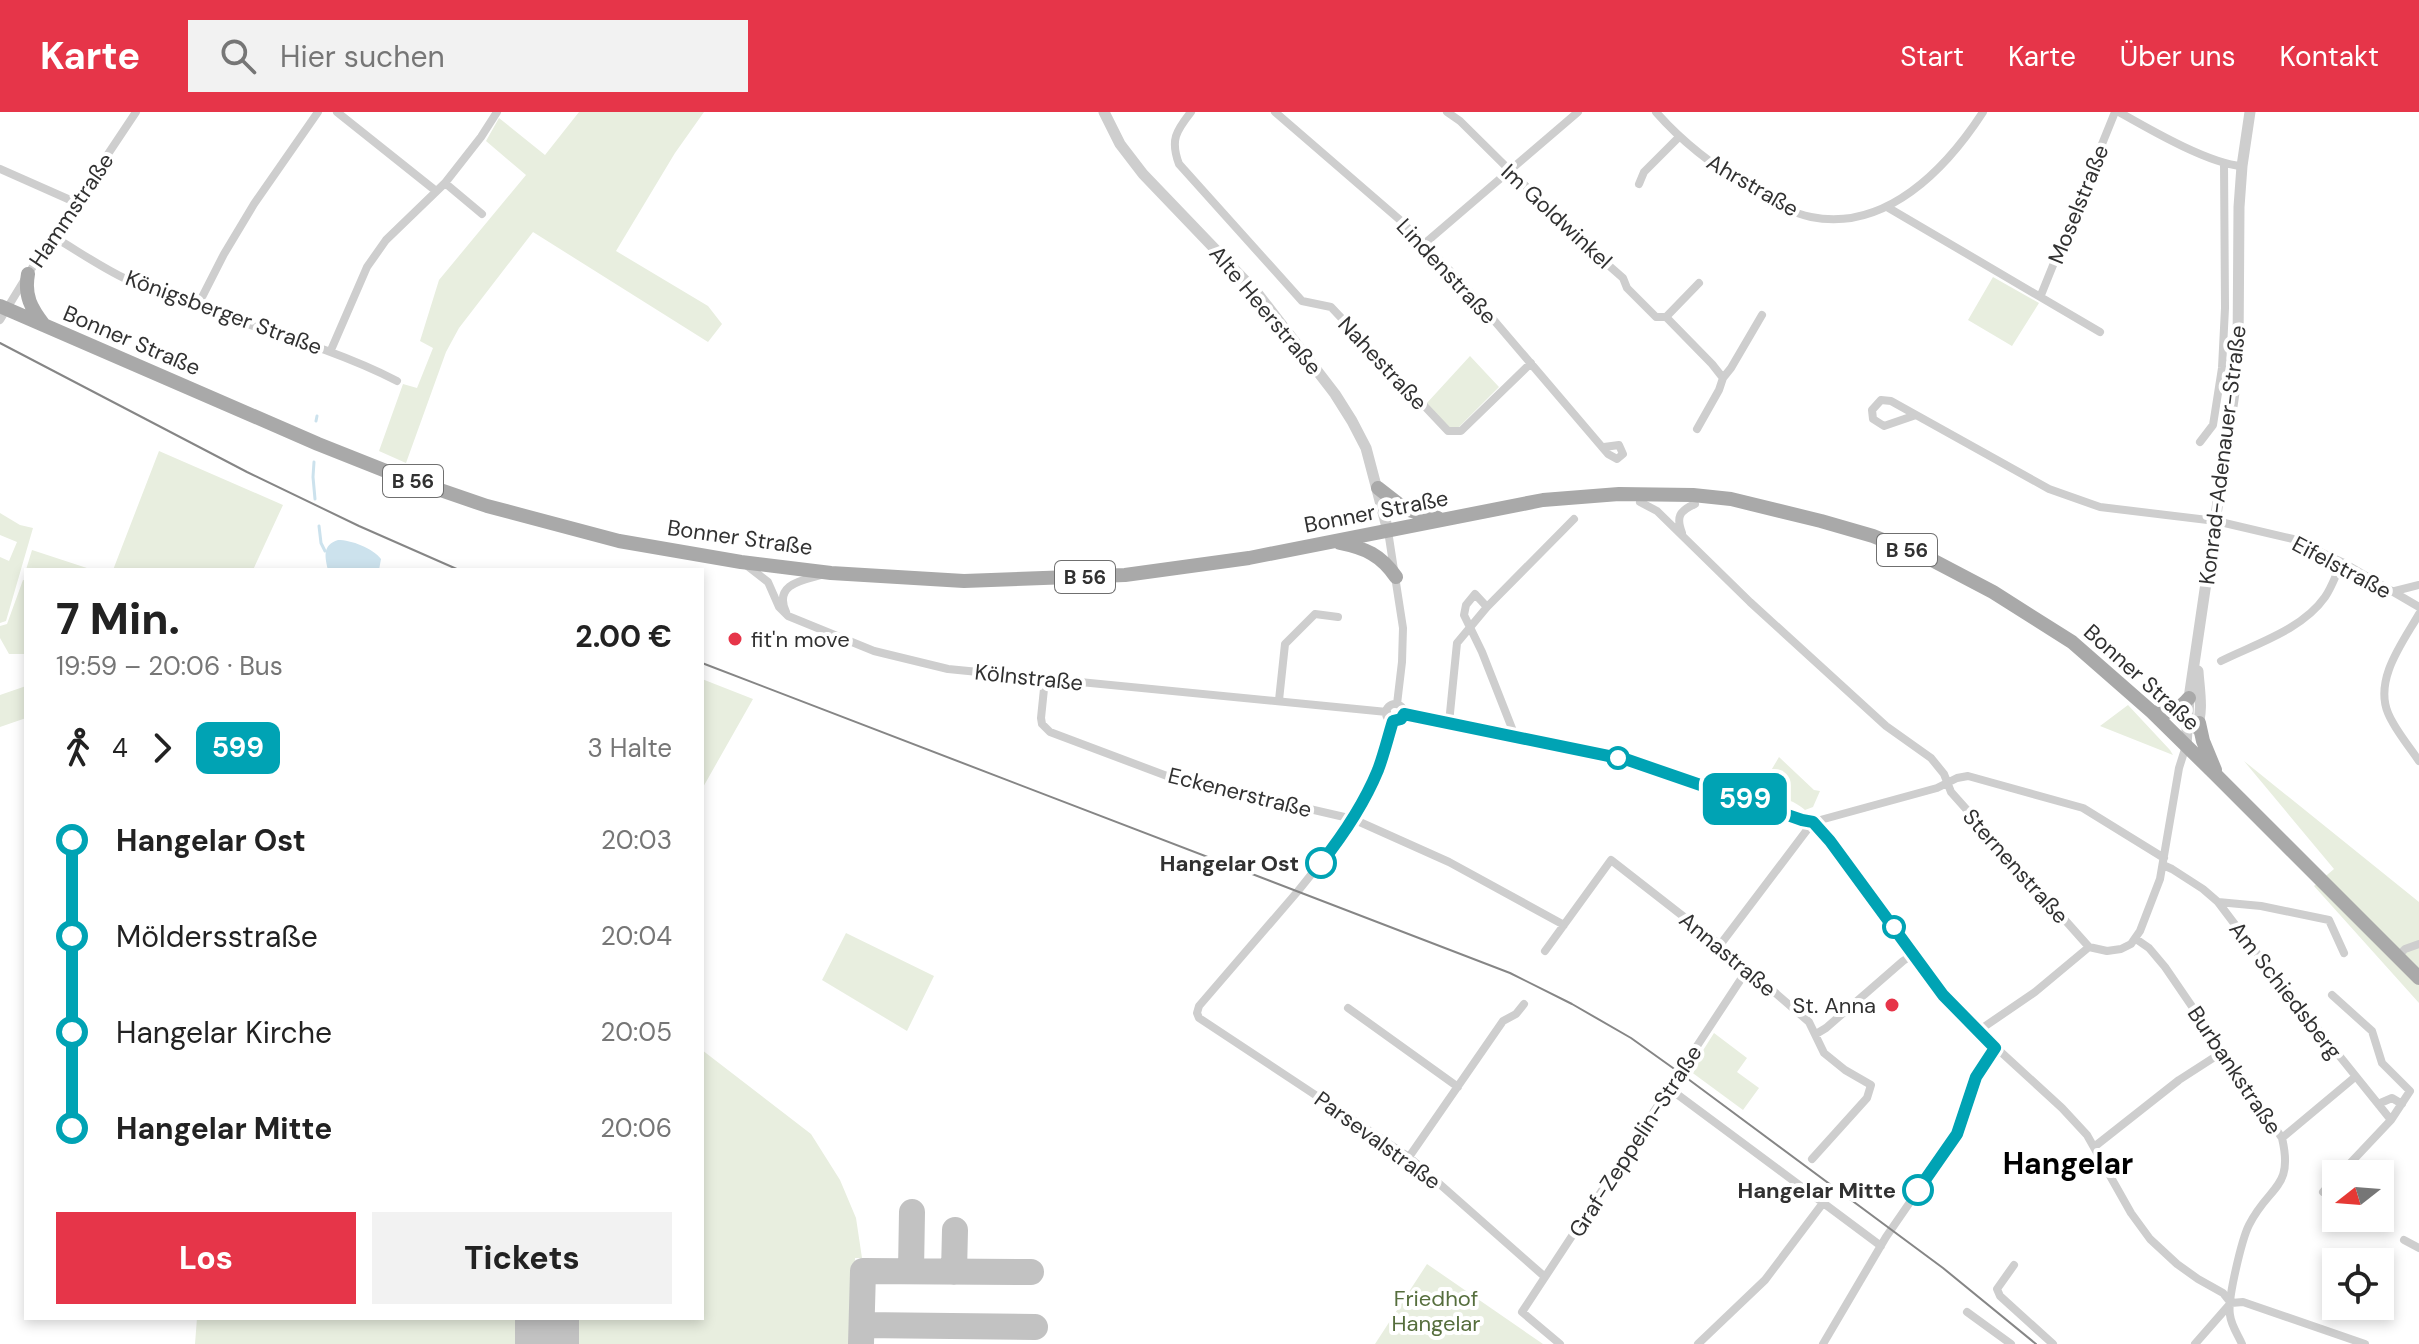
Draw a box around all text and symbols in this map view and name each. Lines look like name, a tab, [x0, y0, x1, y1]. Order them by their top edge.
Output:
search box	[188, 20, 748, 92]
text: Karte	[40, 31, 140, 81]
icon: search	[216, 34, 260, 78]
text: Hier suchen	[280, 37, 445, 76]
text: Start	[1900, 38, 1964, 75]
text: Karte	[2008, 38, 2076, 75]
text: Über uns	[2120, 38, 2236, 75]
text: Kontakt	[2280, 38, 2379, 75]
street label: Moselstraße	[2041, 140, 2116, 268]
street label: Hammstraße	[22, 147, 120, 273]
street label: Ahrstraße	[1702, 148, 1804, 223]
street label: Im Goldwinkel	[1495, 158, 1618, 275]
street label: Lindenstraße	[1390, 212, 1503, 330]
street label: Alte Heerstraße	[1203, 240, 1328, 381]
street label: Königsberger Straße	[122, 263, 326, 362]
street label: Bonner Straße	[59, 299, 205, 382]
street label: Nahestraße	[1332, 310, 1434, 417]
street label: Konrad-Adenauer-Straße	[2192, 324, 2253, 586]
road number: B 56	[383, 465, 443, 497]
street label: Bonner Straße	[1302, 483, 1451, 540]
street label: Bonner Straße	[665, 513, 814, 562]
street label: Eifelstraße	[2287, 529, 2396, 606]
road number: B 56	[1877, 534, 1937, 566]
road number: B 56	[1055, 561, 1115, 593]
text: 7 Min.	[56, 590, 180, 648]
text: 2.00 €	[575, 617, 672, 656]
street label: Bonner Straße	[2078, 618, 2206, 737]
place label: fit'n move	[751, 625, 850, 654]
marker: fit'n move	[726, 630, 744, 648]
text: 19:59 – 20:06 · Bus	[56, 649, 283, 683]
street label: Kölnstraße	[973, 657, 1085, 698]
icon: walk	[56, 726, 100, 770]
icon: forward	[140, 726, 184, 770]
text: 599	[212, 729, 264, 766]
text: 4	[112, 731, 128, 765]
text: 3 Halte	[587, 731, 672, 765]
unlabelled marker	[1607, 747, 1629, 769]
street label: Eckenerstraße	[1165, 761, 1315, 824]
line badge: 599	[1699, 773, 1791, 825]
text: 599	[1719, 780, 1771, 817]
street label: Sternenstraße	[1956, 803, 2075, 930]
text: Hangelar Ost	[116, 821, 306, 860]
text: 20:03	[601, 823, 672, 857]
marker: Hangelar Ost	[1306, 848, 1336, 878]
place label: Hangelar Ost	[1160, 849, 1299, 878]
street label: Annastraße	[1673, 905, 1782, 1003]
unlabelled marker	[1883, 916, 1905, 938]
street label: Am Schiedsberg	[2223, 916, 2348, 1065]
text: Möldersstraße	[116, 917, 318, 956]
text: 20:04	[601, 919, 672, 953]
place label: St. Anna	[1793, 991, 1876, 1020]
marker: St. Anna	[1883, 996, 1901, 1014]
street label: Burbankstraße	[2181, 1000, 2288, 1140]
text: Hangelar Kirche	[116, 1013, 332, 1052]
text: 20:05	[601, 1015, 672, 1049]
street label: Graf-Zeppelin-Straße	[1562, 1040, 1708, 1243]
street label: Parsevalstraße	[1309, 1085, 1447, 1196]
text: Hangelar Mitte	[116, 1109, 332, 1148]
text: 20:06	[600, 1111, 672, 1145]
district label: Hangelar	[2003, 1144, 2133, 1183]
north arrow	[2322, 1160, 2394, 1232]
map controls	[2322, 1160, 2394, 1320]
marker: Hangelar Mitte	[1903, 1175, 1933, 1205]
place label: Hangelar Mitte	[1737, 1176, 1896, 1205]
button: Los	[56, 1212, 356, 1304]
button: Tickets	[372, 1212, 672, 1304]
button: locate	[2322, 1248, 2394, 1320]
park label: Friedhof Hangelar	[1392, 1284, 1480, 1338]

